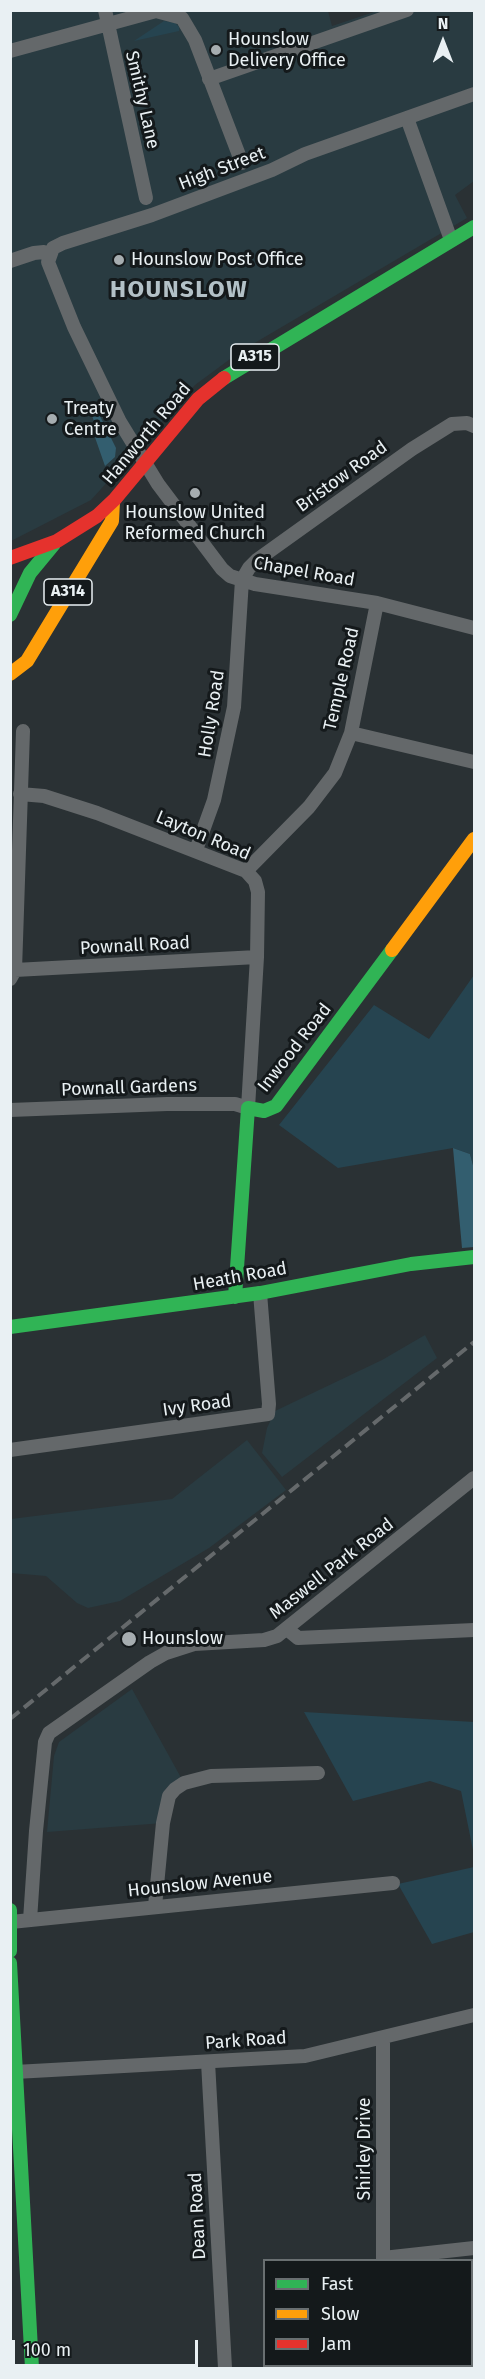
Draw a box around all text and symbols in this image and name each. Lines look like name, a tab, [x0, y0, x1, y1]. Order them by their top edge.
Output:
north arrow	[413, 12, 473, 72]
text: N	[438, 14, 448, 33]
place label: Hounslow Delivery Office	[228, 29, 346, 72]
marker: Hounslow Delivery Office	[209, 43, 223, 57]
street label: Smithy Lane	[120, 49, 164, 151]
street label: High Street	[176, 143, 268, 195]
place label: Hounslow Post Office	[131, 249, 304, 271]
marker: Hounslow Post Office	[112, 253, 126, 267]
district label: HOUNSLOW	[110, 276, 248, 304]
road number: A315	[231, 344, 279, 370]
street label: Hanworth Road	[98, 379, 196, 489]
place label: Treaty Centre	[64, 398, 117, 440]
marker: Treaty Centre	[45, 412, 59, 426]
street label: Bristow Road	[292, 437, 392, 517]
marker: Hounslow United Reformed Church	[188, 486, 202, 500]
place label: Hounslow United Reformed Church	[125, 502, 265, 544]
street label: Chapel Road	[252, 552, 356, 592]
road number: A314	[44, 579, 92, 605]
street label: Temple Road	[320, 625, 364, 733]
street label: Holly Road	[194, 669, 230, 759]
street label: Layton Road	[152, 806, 254, 866]
street label: Pownall Road	[79, 932, 191, 960]
street label: Inwood Road	[254, 999, 336, 1097]
street label: Pownall Gardens	[61, 1075, 197, 1101]
street label: Heath Road	[191, 1258, 289, 1296]
street label: Ivy Road	[161, 1390, 233, 1422]
street label: Maswell Park Road	[266, 1514, 398, 1624]
place label: Hounslow	[142, 1628, 223, 1650]
marker: Hounslow	[120, 1630, 138, 1648]
street label: Hounslow Avenue	[127, 1866, 273, 1902]
street label: Park Road	[204, 2027, 288, 2055]
street label: Shirley Drive	[354, 2097, 376, 2201]
street label: Dean Road	[185, 2172, 211, 2260]
legend	[263, 2259, 473, 2367]
text: Fast	[321, 2273, 353, 2295]
text: Slow	[321, 2303, 359, 2325]
scale bar	[15, 2328, 201, 2366]
text: Jam	[321, 2333, 352, 2355]
text: 100 m	[23, 2339, 71, 2361]

